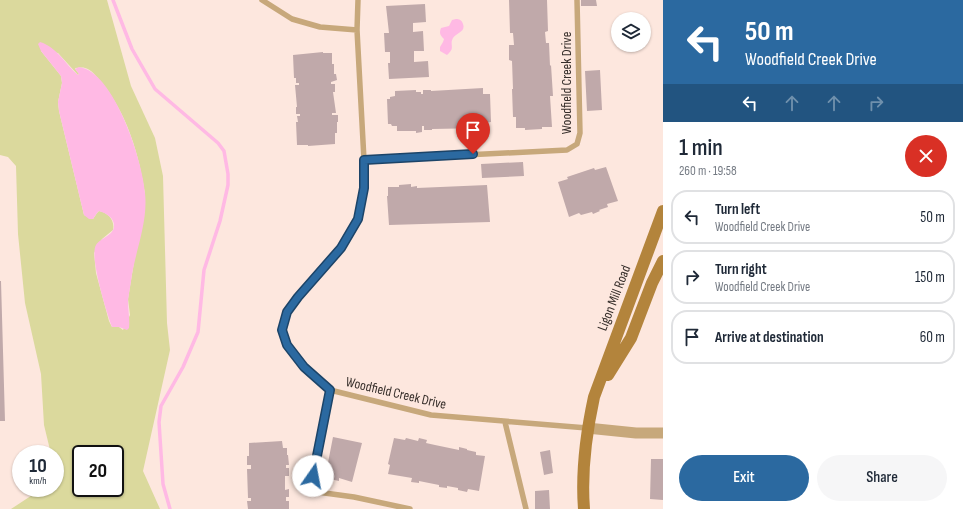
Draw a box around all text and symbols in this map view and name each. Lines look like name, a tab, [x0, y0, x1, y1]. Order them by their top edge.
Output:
map controls	[611, 12, 651, 52]
button: layers	[611, 12, 651, 52]
text: 50 m	[745, 15, 794, 48]
icon: left	[679, 16, 731, 68]
street label: Woodfield Creek Drive	[558, 32, 575, 134]
text: Woodfield Creek Drive	[745, 49, 877, 70]
icon: left	[739, 92, 761, 114]
icon: ahead	[781, 92, 803, 114]
icon: ahead	[823, 92, 845, 114]
icon: right	[865, 92, 887, 114]
pin	[456, 113, 490, 154]
icon: arrive	[462, 119, 484, 141]
text: 1 min	[679, 133, 723, 162]
button: close	[905, 135, 947, 177]
text: 260 m · 19:58	[679, 163, 737, 179]
text: Turn left	[715, 200, 760, 219]
icon: left	[681, 206, 703, 228]
text: 50 m	[920, 208, 945, 227]
text: Woodfield Creek Drive	[715, 219, 810, 235]
text: Turn right	[715, 260, 767, 279]
street label: Ligon Mill Road	[594, 263, 634, 333]
icon: right	[681, 266, 703, 288]
text: 150 m	[915, 268, 945, 287]
text: Woodfield Creek Drive	[715, 279, 810, 295]
icon: arrive	[681, 326, 703, 348]
text: Arrive at destination	[715, 328, 824, 347]
text: 60 m	[920, 328, 945, 347]
street label: Woodfield Creek Drive	[344, 373, 448, 413]
speed limit sign: 20	[72, 445, 124, 497]
text: 10	[29, 454, 47, 478]
position arrow	[292, 455, 334, 497]
button: Exit	[679, 455, 809, 501]
button: Share	[817, 455, 947, 501]
text: km/h	[29, 475, 47, 487]

